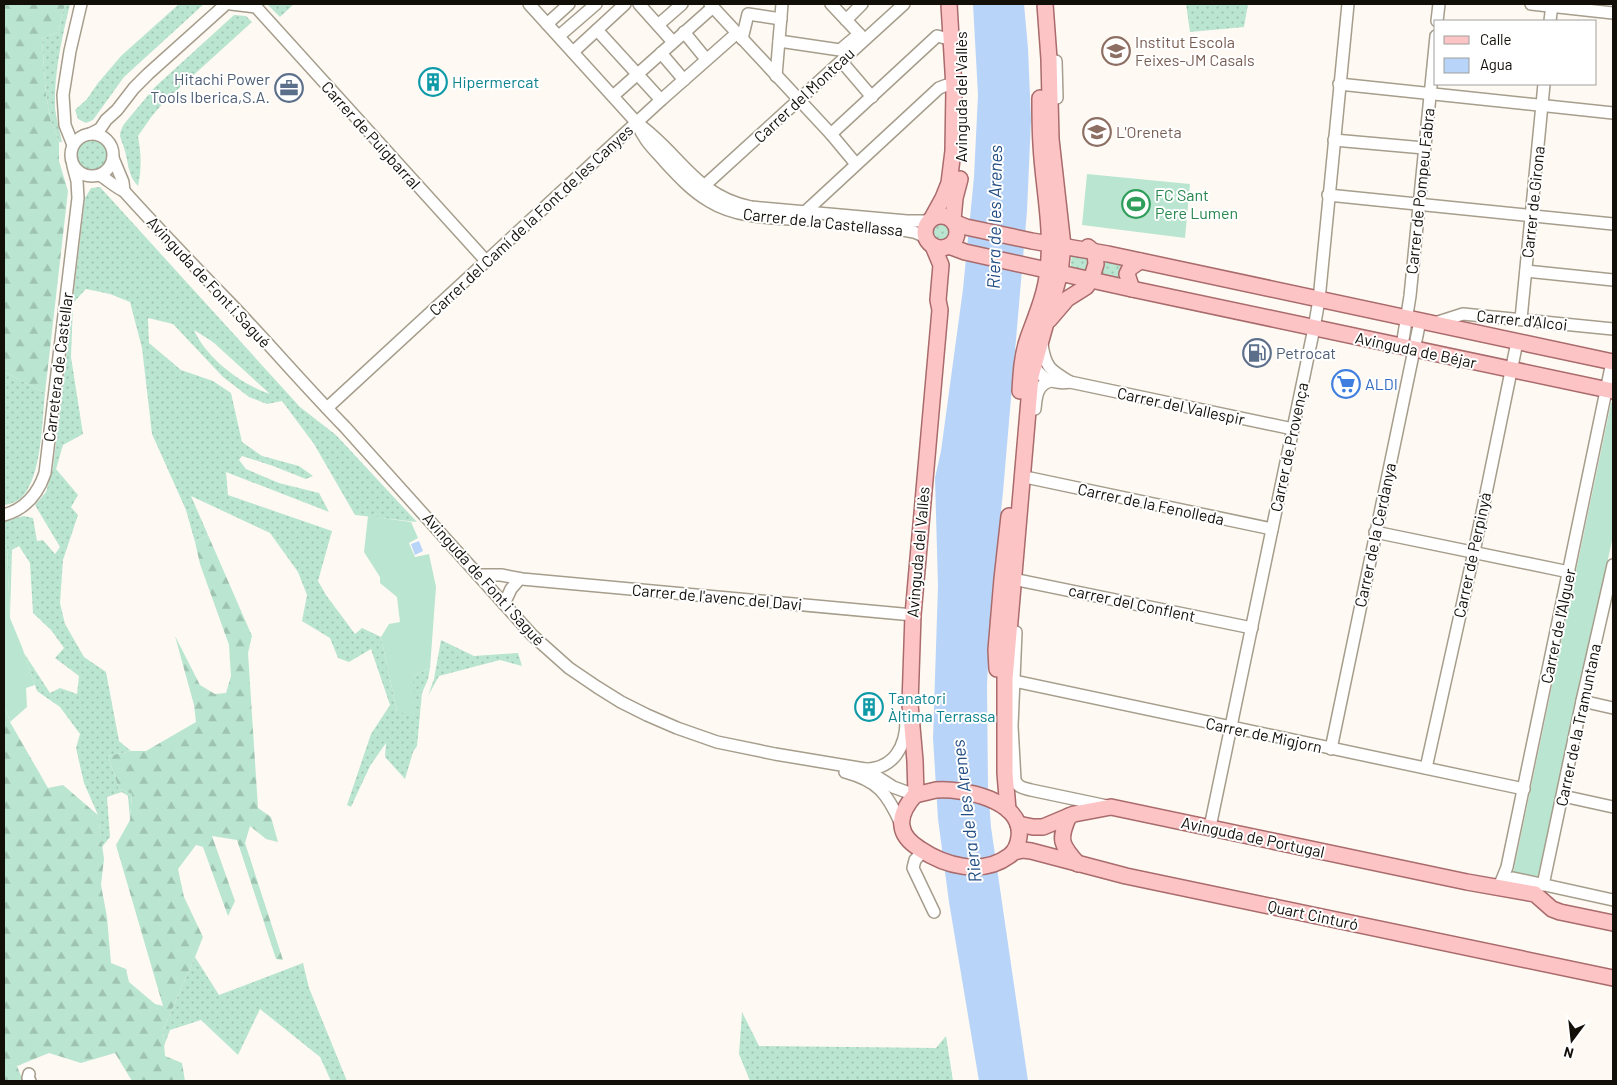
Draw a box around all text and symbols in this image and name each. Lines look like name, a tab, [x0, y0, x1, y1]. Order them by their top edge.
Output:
legend	[1434, 20, 1597, 85]
text: Calle	[1480, 30, 1512, 48]
street label: Avinguda del Vallès	[951, 31, 970, 163]
place label: Institut Escola Feixes-JM Casals	[1135, 32, 1255, 69]
school or university icon: Institut Escola Feixes-JM Casals	[1101, 36, 1131, 66]
street label: Carrer del Montcau	[749, 43, 858, 146]
text: Agua	[1480, 55, 1513, 73]
building icon: Hipermercat	[418, 67, 448, 97]
place label: Hitachi Power Tools Iberica,S.A.	[150, 69, 270, 106]
place label: Hipermercat	[452, 72, 539, 91]
office icon: Hitachi Power Tools Iberica,S.A.	[274, 73, 304, 103]
street label: Carrer de Puigbarral	[318, 77, 425, 192]
street label: Carrer de Pompeu Fabra	[1401, 107, 1438, 275]
school or university icon: L'Oreneta	[1082, 117, 1112, 147]
street label: Carrer del Camí de la Font de les Canyes	[425, 120, 637, 319]
place label: L'Oreneta	[1116, 122, 1182, 141]
water label: Riera de les Arenes	[982, 145, 1006, 289]
street label: Carrer de Girona	[1517, 145, 1548, 259]
place label: FC Sant Pere Lumen	[1155, 185, 1238, 222]
sports icon: FC Sant Pere Lumen	[1121, 189, 1151, 219]
street label: Carrer de la Castellassa	[742, 204, 904, 239]
street label: Avinguda de Font i Sagué	[144, 212, 275, 351]
street label: Carretera de Castellar	[39, 291, 76, 443]
street label: Carrer d'Alcoi	[1476, 305, 1568, 334]
street label: Avinguda de Béjar	[1354, 327, 1479, 372]
fuel station icon: Petrocat	[1242, 338, 1272, 368]
place label: Petrocat	[1276, 343, 1336, 362]
supermarket icon: ALDI	[1331, 369, 1361, 399]
place label: ALDI	[1365, 374, 1398, 393]
street label: Carrer de Provença	[1266, 380, 1312, 513]
street label: Carrer del Vallespir	[1116, 383, 1247, 428]
street label: Carrer de la Cerdanya	[1350, 461, 1399, 609]
street label: Carrer de la Fenolleda	[1076, 479, 1226, 528]
street label: Avinguda del Vallès	[902, 486, 933, 618]
street label: Carrer de Perpinyà	[1449, 490, 1494, 619]
street label: Avinguda de Font i Sagué	[420, 508, 549, 649]
street label: Carrer de l'Alguer	[1536, 566, 1579, 685]
street label: Carrer de l'avenc del Davi	[631, 580, 803, 613]
street label: carrer del Conflent	[1067, 580, 1197, 625]
street label: Carrer de la Tramuntana	[1551, 642, 1604, 808]
place label: Tanatori Àltima Terrassa	[888, 688, 996, 725]
building icon: Tanatori Àltima Terrassa	[854, 692, 884, 722]
street label: Carrer de Migjorn	[1204, 713, 1324, 756]
water label: Riera de les Arenes	[946, 738, 986, 884]
street label: Avinguda de Portugal	[1180, 812, 1327, 861]
street label: Quart Cinturó	[1266, 896, 1360, 933]
north arrow	[1547, 1015, 1597, 1065]
text: N	[1562, 1044, 1575, 1062]

